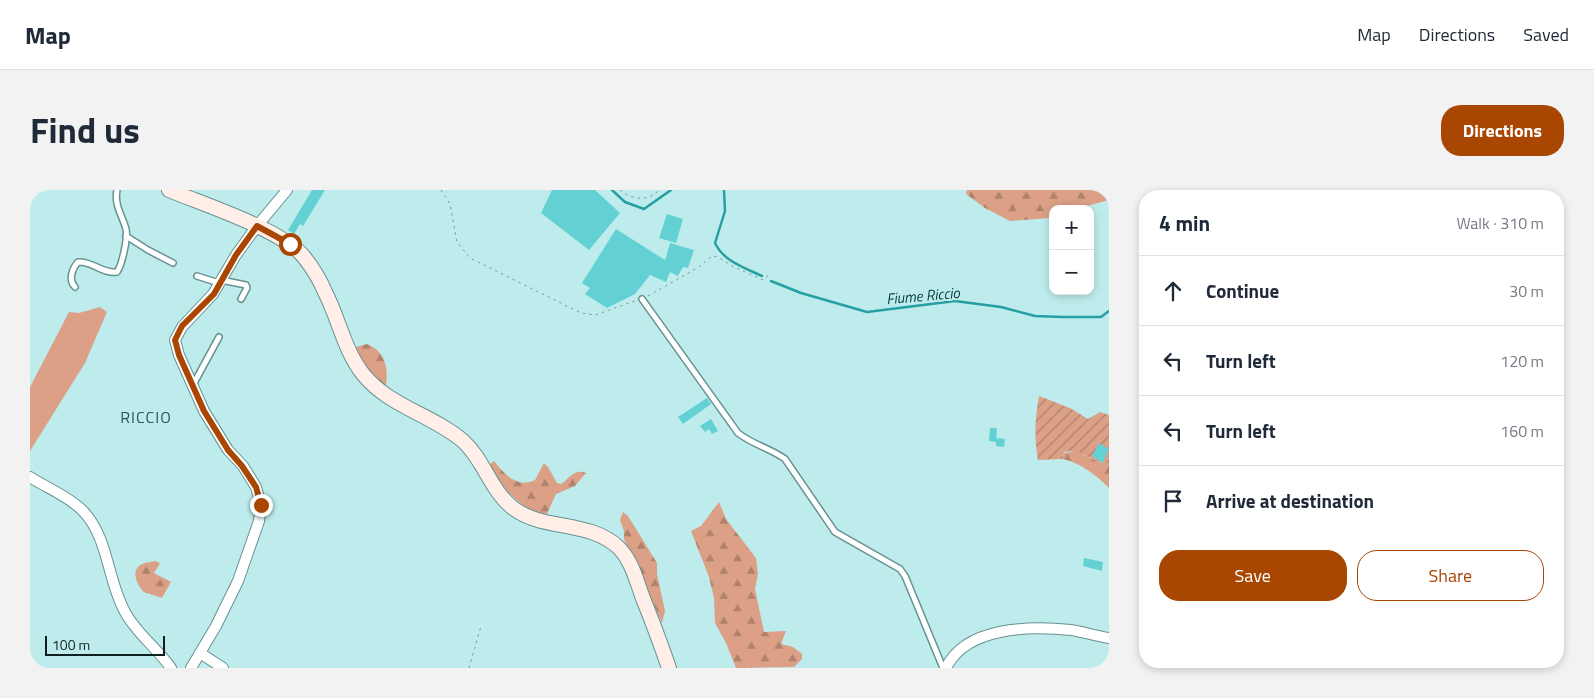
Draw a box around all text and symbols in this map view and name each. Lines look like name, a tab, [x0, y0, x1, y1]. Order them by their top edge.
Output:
text: Map	[25, 17, 71, 53]
text: Map	[1357, 21, 1391, 48]
text: Directions	[1419, 21, 1495, 48]
text: Saved	[1523, 21, 1569, 48]
text: Find us	[30, 103, 140, 157]
button: Directions	[1441, 105, 1564, 156]
map controls	[1049, 205, 1094, 295]
button: +	[1049, 205, 1094, 250]
text: 4 min	[1159, 207, 1210, 239]
text: Walk · 310 m	[1456, 211, 1544, 235]
route start	[279, 233, 302, 256]
button: −	[1049, 250, 1094, 295]
text: Continue	[1206, 276, 1279, 305]
icon: ahead	[1159, 277, 1187, 305]
text: 30 m	[1509, 279, 1544, 303]
water label: Fiume Riccio	[885, 281, 961, 310]
text: Turn left	[1206, 346, 1276, 375]
icon: left	[1159, 347, 1187, 375]
text: 120 m	[1500, 349, 1544, 373]
district label: RICCIO	[120, 405, 172, 429]
text: Turn left	[1206, 416, 1276, 445]
icon: left	[1159, 417, 1187, 445]
text: 160 m	[1500, 419, 1544, 443]
text: Arrive at destination	[1206, 486, 1374, 515]
icon: arrive	[1159, 487, 1187, 515]
route end	[250, 494, 273, 517]
button: Save	[1159, 550, 1347, 601]
button: Share	[1357, 550, 1544, 601]
scale bar	[45, 633, 165, 656]
text: 100 m	[52, 634, 90, 655]

